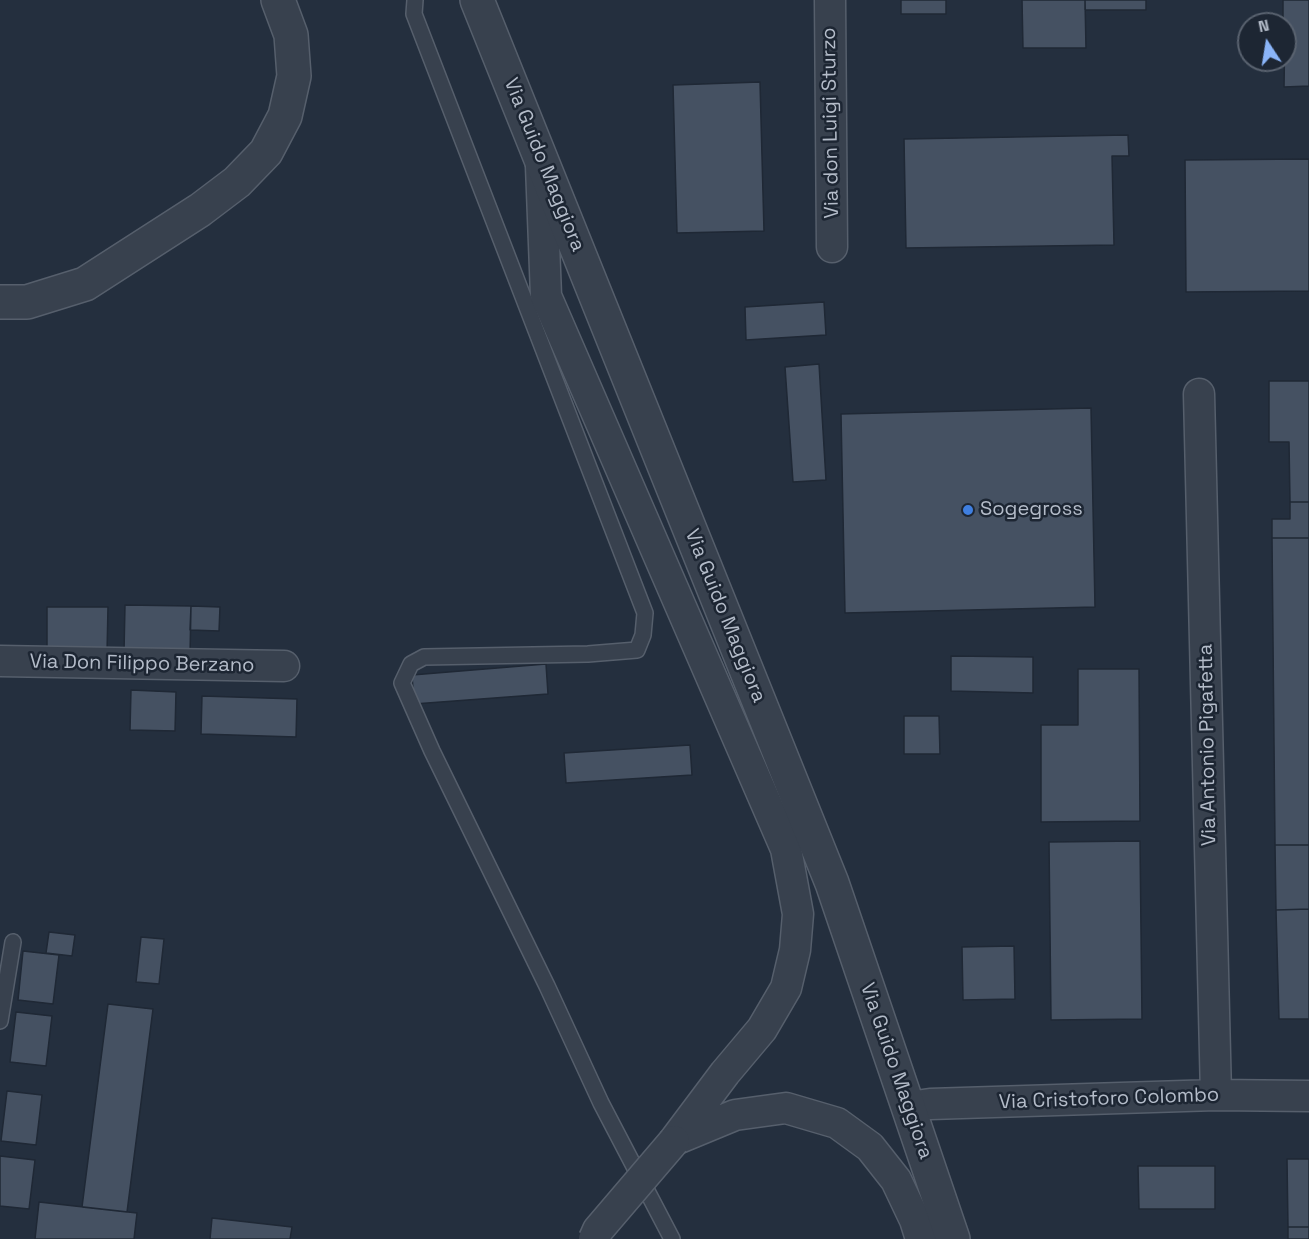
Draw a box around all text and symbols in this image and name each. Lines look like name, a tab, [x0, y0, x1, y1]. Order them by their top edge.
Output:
north arrow	[1237, 12, 1297, 72]
text: N	[1256, 14, 1271, 37]
street label: Via don Luigi Sturzo	[817, 27, 845, 219]
street label: Via Guido Maggiora	[498, 75, 590, 255]
place label: Sogegross	[980, 498, 1083, 522]
marker: Sogegross	[961, 503, 975, 517]
street label: Via Guido Maggiora	[679, 526, 771, 706]
street label: Via Antonio Pigafetta	[1194, 644, 1222, 846]
street label: Via Don Filippo Berzano	[29, 650, 255, 678]
street label: Via Guido Maggiora	[855, 980, 937, 1162]
street label: Via Cristoforo Colombo	[998, 1083, 1220, 1115]

